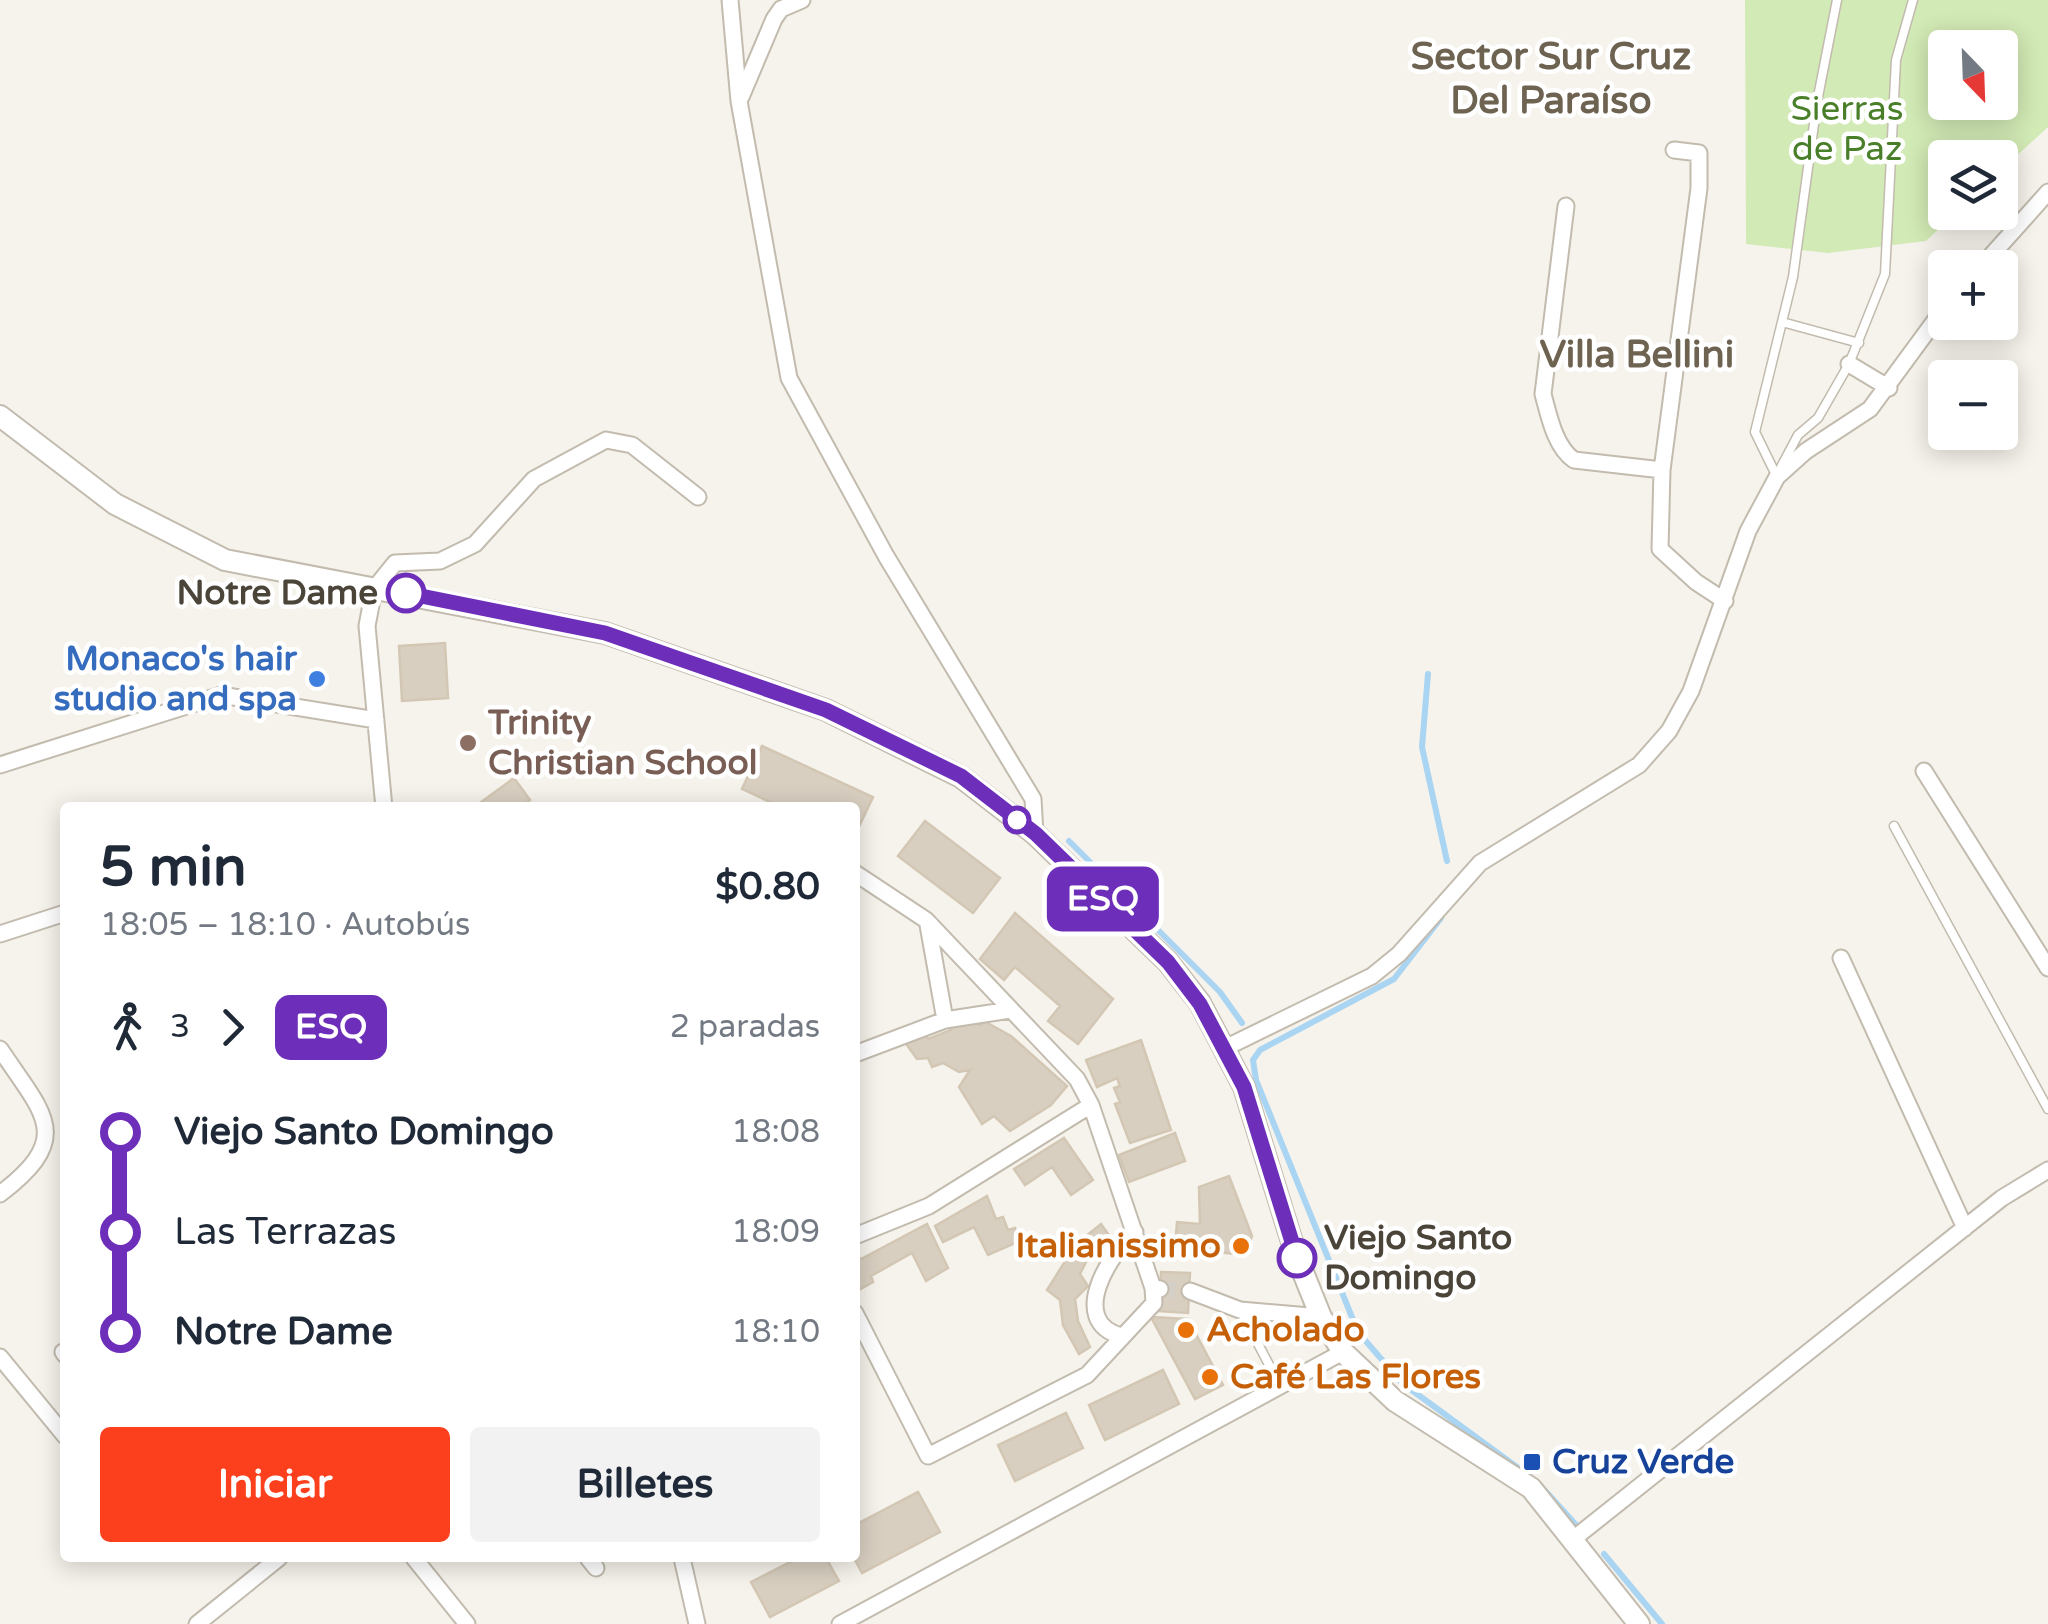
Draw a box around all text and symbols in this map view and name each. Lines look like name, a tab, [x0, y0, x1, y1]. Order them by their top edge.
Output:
north arrow	[1928, 30, 2018, 120]
map controls	[1928, 30, 2018, 450]
district label: Sector Sur Cruz Del Paraíso	[1411, 34, 1691, 124]
park label: Sierras de Paz	[1790, 88, 1904, 170]
button: layers	[1928, 140, 2018, 230]
button: +	[1928, 250, 2018, 340]
district label: Villa Bellini	[1540, 332, 1734, 378]
button: −	[1928, 360, 2018, 450]
place label: Notre Dame	[177, 572, 378, 614]
marker: Notre Dame	[387, 574, 425, 612]
place label: Monaco's hair studio and spa	[54, 638, 298, 720]
marker: Monaco's hair studio and spa	[306, 668, 328, 690]
place label: Trinity Christian School	[487, 702, 757, 784]
marker: Trinity Christian School	[457, 732, 479, 754]
unlabelled marker	[1004, 807, 1030, 833]
text: 5 min	[100, 835, 247, 901]
text: $0.80	[715, 864, 820, 910]
line badge: ESQ	[1046, 866, 1160, 932]
text: ESQ	[1067, 878, 1139, 920]
text: 18:05 – 18:10 · Autobús	[100, 906, 470, 944]
icon: walk	[100, 1000, 155, 1055]
icon: forward	[205, 1000, 260, 1055]
text: ESQ	[295, 1006, 367, 1048]
text: 3	[170, 1008, 190, 1046]
text: 2 paradas	[670, 1008, 820, 1046]
text: Viejo Santo Domingo	[174, 1109, 554, 1155]
text: 18:08	[731, 1113, 820, 1151]
text: Las Terrazas	[174, 1209, 397, 1255]
text: 18:09	[731, 1213, 820, 1251]
place label: Viejo Santo Domingo	[1324, 1217, 1512, 1299]
place label: Italianissimo	[1016, 1225, 1221, 1267]
marker: Italianissimo	[1230, 1235, 1252, 1257]
marker: Viejo Santo Domingo	[1278, 1239, 1316, 1277]
text: Notre Dame	[174, 1309, 393, 1355]
place label: Acholado	[1206, 1309, 1365, 1351]
text: 18:10	[731, 1313, 820, 1351]
marker: Acholado	[1175, 1319, 1197, 1341]
place label: Café Las Flores	[1230, 1356, 1481, 1398]
marker: Café Las Flores	[1199, 1366, 1221, 1388]
button: Iniciar	[100, 1427, 450, 1542]
button: Billetes	[470, 1427, 820, 1542]
place label: Cruz Verde	[1552, 1441, 1734, 1483]
marker: Cruz Verde	[1521, 1451, 1543, 1473]

